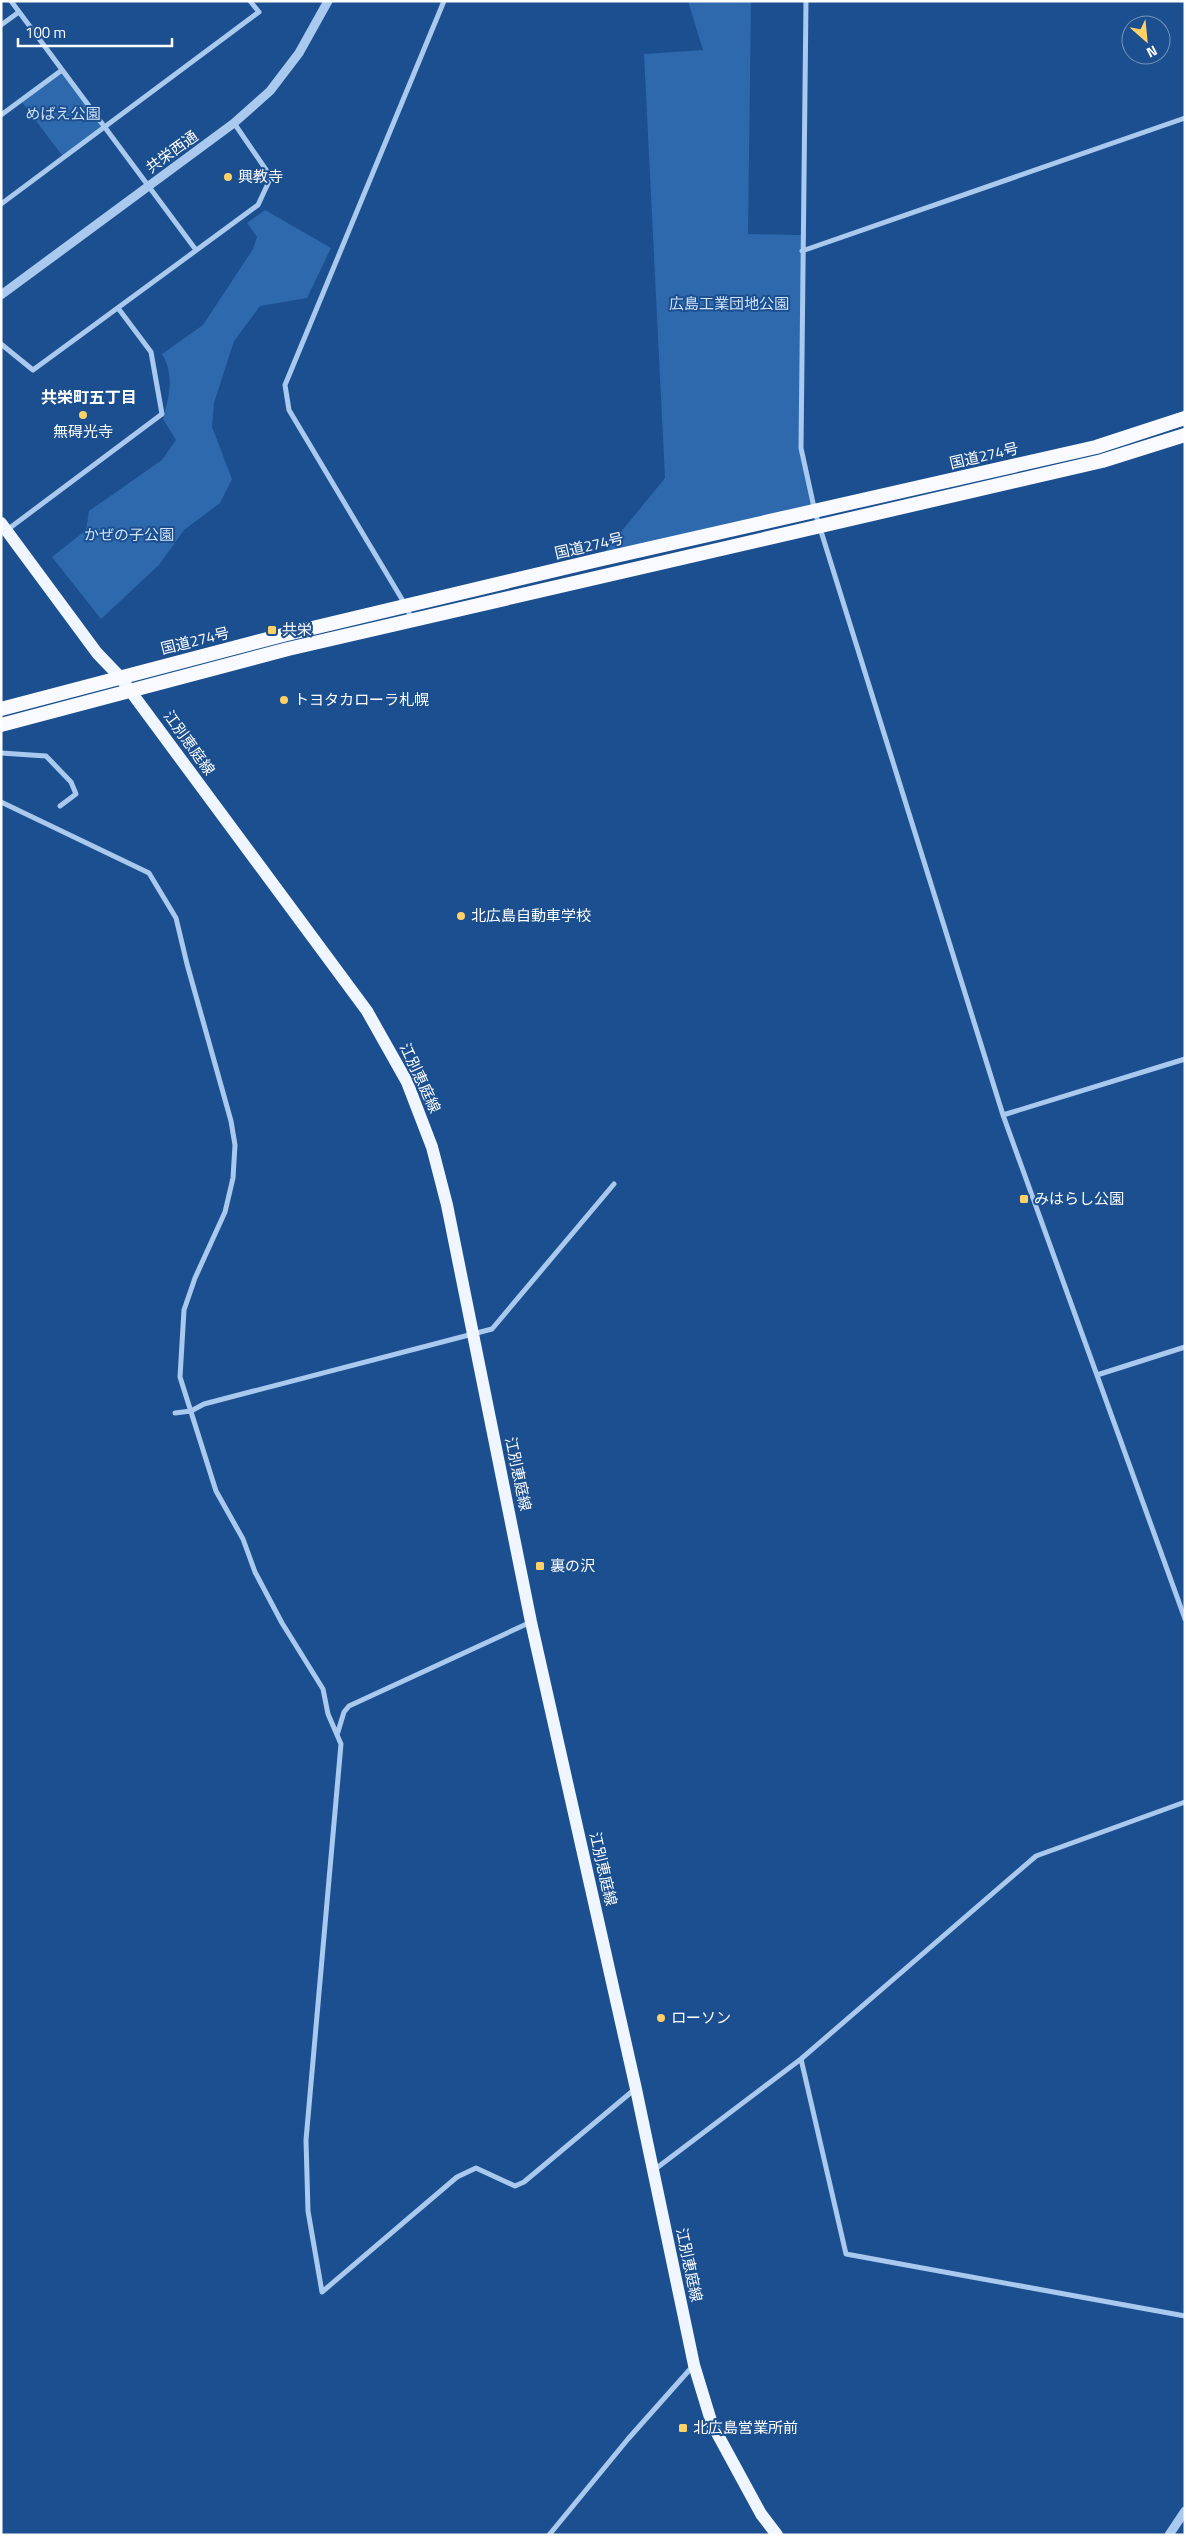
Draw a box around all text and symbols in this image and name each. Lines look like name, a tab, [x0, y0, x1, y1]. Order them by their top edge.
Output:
scale bar	[18, 15, 171, 47]
north arrow	[1121, 15, 1171, 65]
text: 100 m	[25, 21, 66, 44]
text: N	[1143, 40, 1161, 64]
park label: めばえ公園	[25, 102, 101, 125]
street label: 共栄西通	[141, 125, 203, 179]
place label: 興教寺	[238, 165, 283, 188]
marker: 興教寺	[222, 171, 234, 183]
park label: 広島工業団地公園	[669, 292, 789, 315]
district label: 共栄町五丁目	[41, 385, 137, 409]
marker: 無碍光寺	[77, 409, 89, 421]
place label: 無碍光寺	[53, 420, 113, 443]
street label: 国道274号	[947, 436, 1021, 475]
park label: かぜの子公園	[84, 523, 174, 546]
street label: 国道274号	[552, 526, 626, 565]
place label: 共栄	[282, 618, 312, 641]
street label: 国道274号	[158, 621, 232, 660]
marker: 共栄	[266, 624, 278, 636]
place label: トヨタカローラ札幌	[294, 688, 429, 711]
marker: トヨタカローラ札幌	[278, 694, 290, 706]
street label: 江別恵庭線	[158, 706, 221, 780]
place label: 北広島自動車学校	[471, 904, 591, 927]
marker: 北広島自動車学校	[455, 910, 467, 922]
street label: 江別恵庭線	[394, 1039, 447, 1117]
place label: みはらし公園	[1034, 1187, 1124, 1210]
marker: みはらし公園	[1018, 1193, 1030, 1205]
street label: 江別恵庭線	[499, 1435, 538, 1513]
place label: 裏の沢	[550, 1554, 595, 1577]
marker: 裏の沢	[534, 1560, 546, 1572]
street label: 江別恵庭線	[584, 1830, 623, 1908]
place label: ローソン	[671, 2006, 731, 2029]
marker: ローソン	[655, 2012, 667, 2024]
street label: 江別恵庭線	[670, 2226, 709, 2304]
place label: 北広島営業所前	[693, 2416, 798, 2439]
marker: 北広島営業所前	[677, 2422, 689, 2434]

